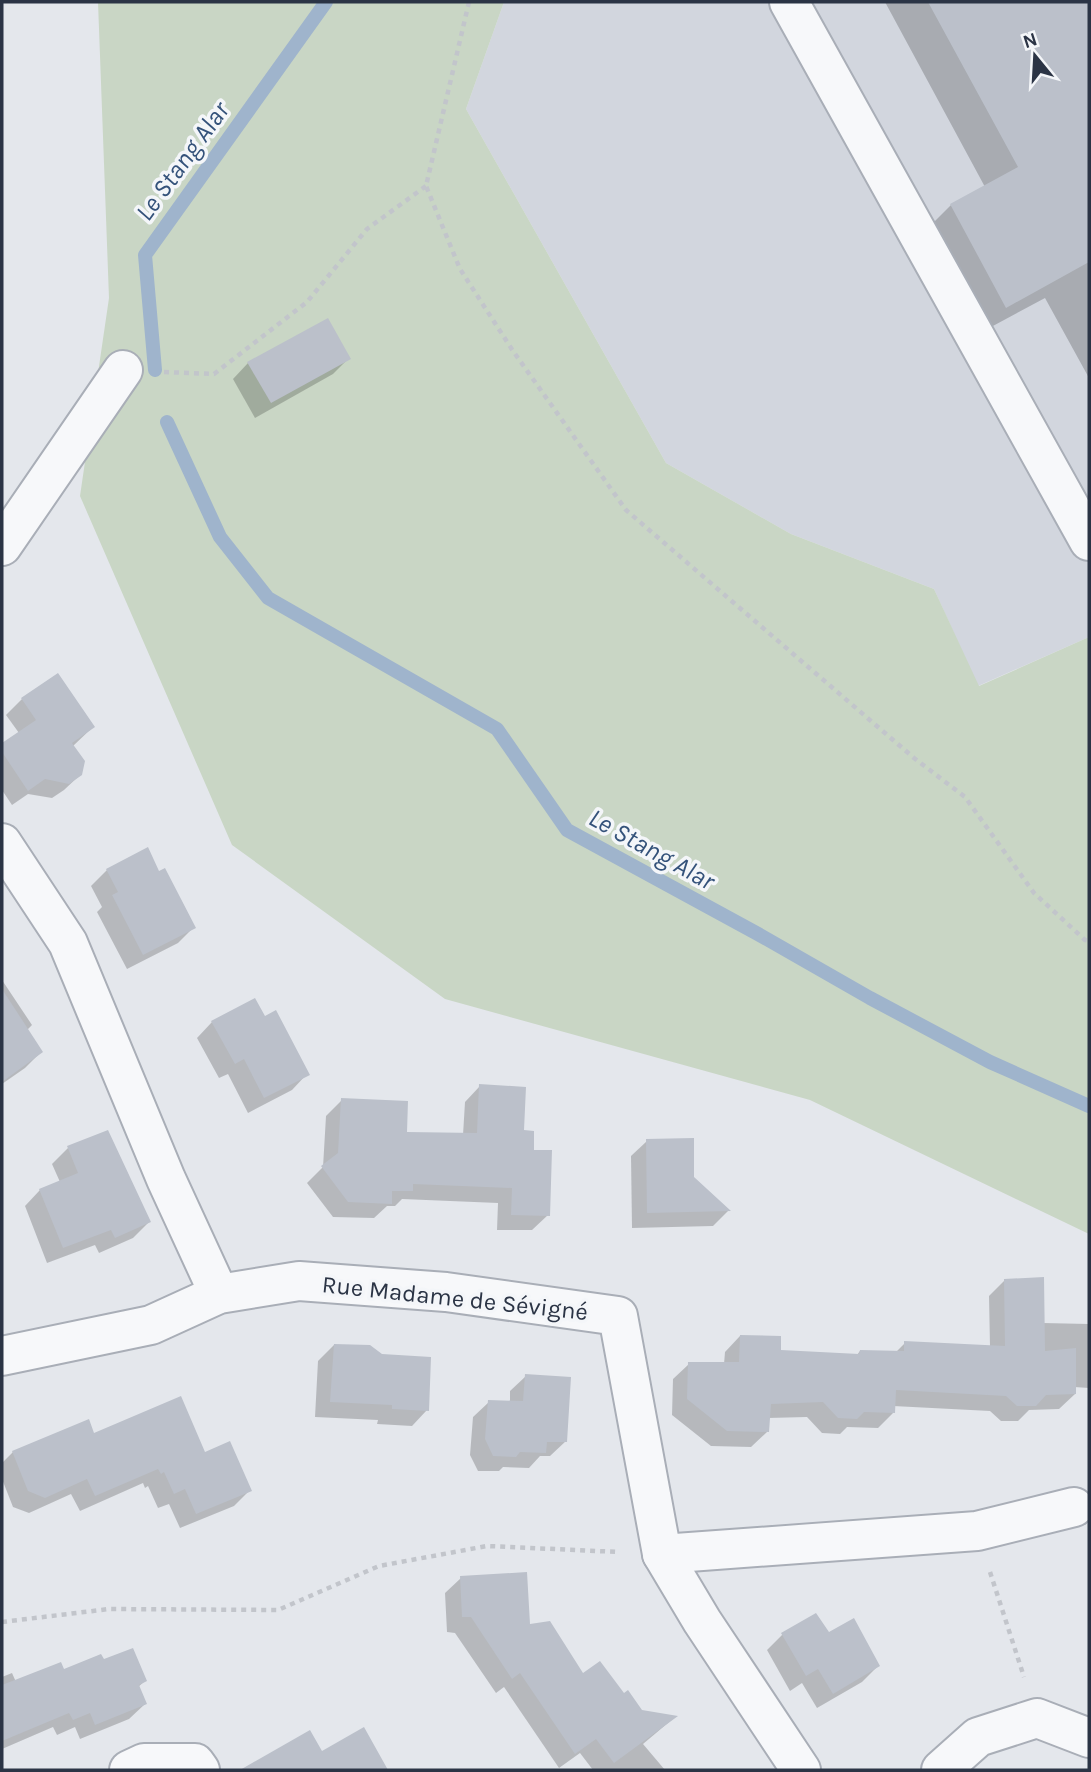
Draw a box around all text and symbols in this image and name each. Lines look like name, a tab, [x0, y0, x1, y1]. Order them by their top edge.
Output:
north arrow	[1000, 21, 1070, 91]
text: N	[1020, 28, 1040, 53]
water label: Le Stang Alar	[129, 95, 237, 227]
water label: Le Stang Alar	[583, 802, 721, 897]
street label: Rue Madame de Sévigné	[321, 1270, 589, 1326]

